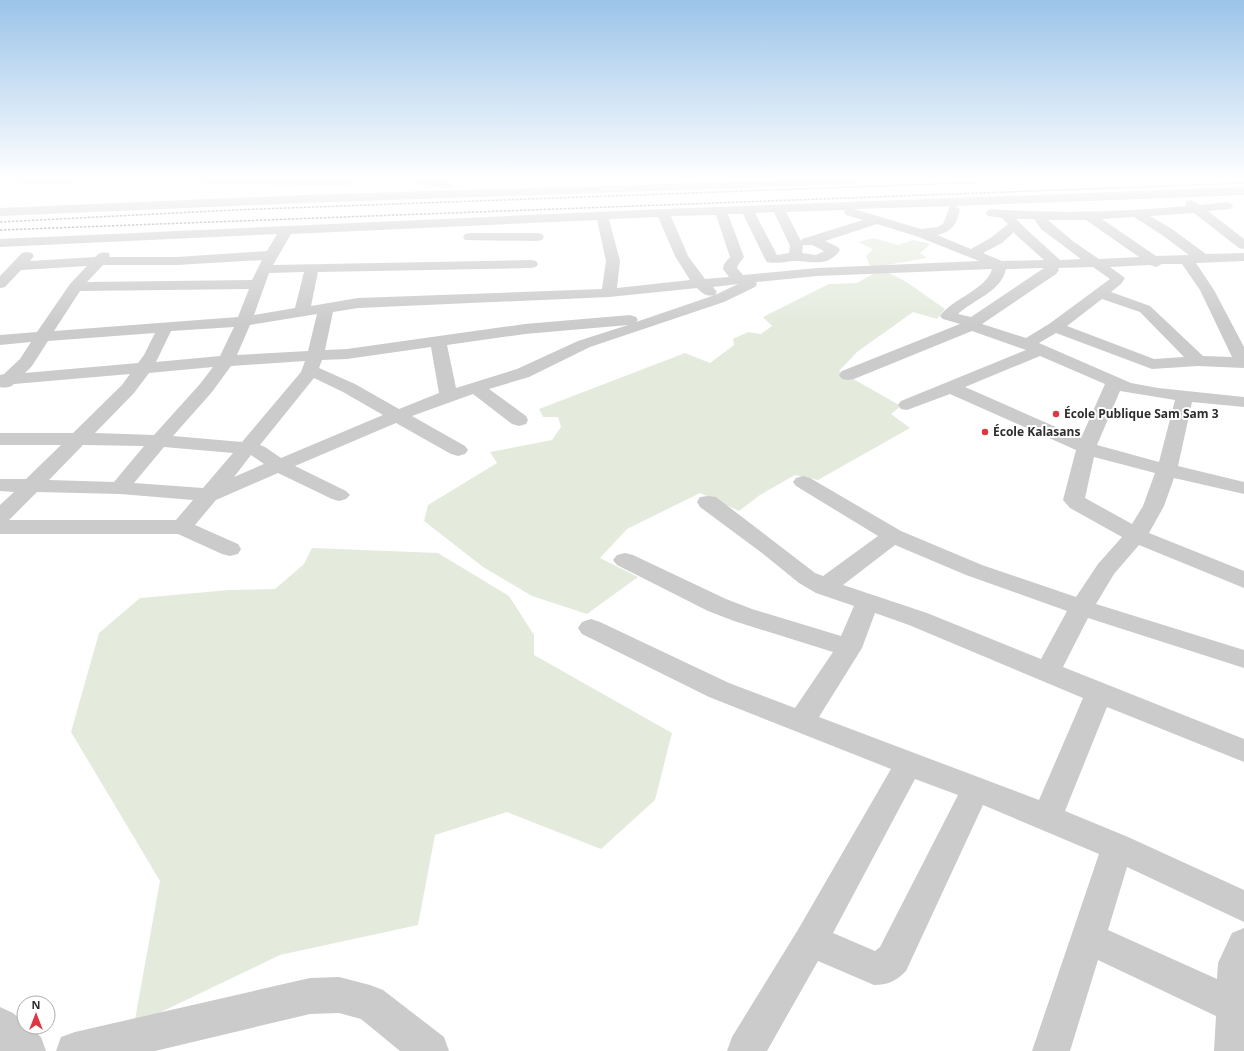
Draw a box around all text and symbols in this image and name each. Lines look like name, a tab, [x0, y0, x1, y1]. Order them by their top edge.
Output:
place label: École Publique Sam Sam 3	[1064, 405, 1219, 422]
marker: École Publique Sam Sam 3	[1051, 409, 1061, 419]
place label: École Kalasans	[993, 423, 1080, 440]
marker: École Kalasans	[980, 427, 990, 437]
north arrow	[16, 995, 56, 1035]
text: N	[32, 997, 40, 1012]

